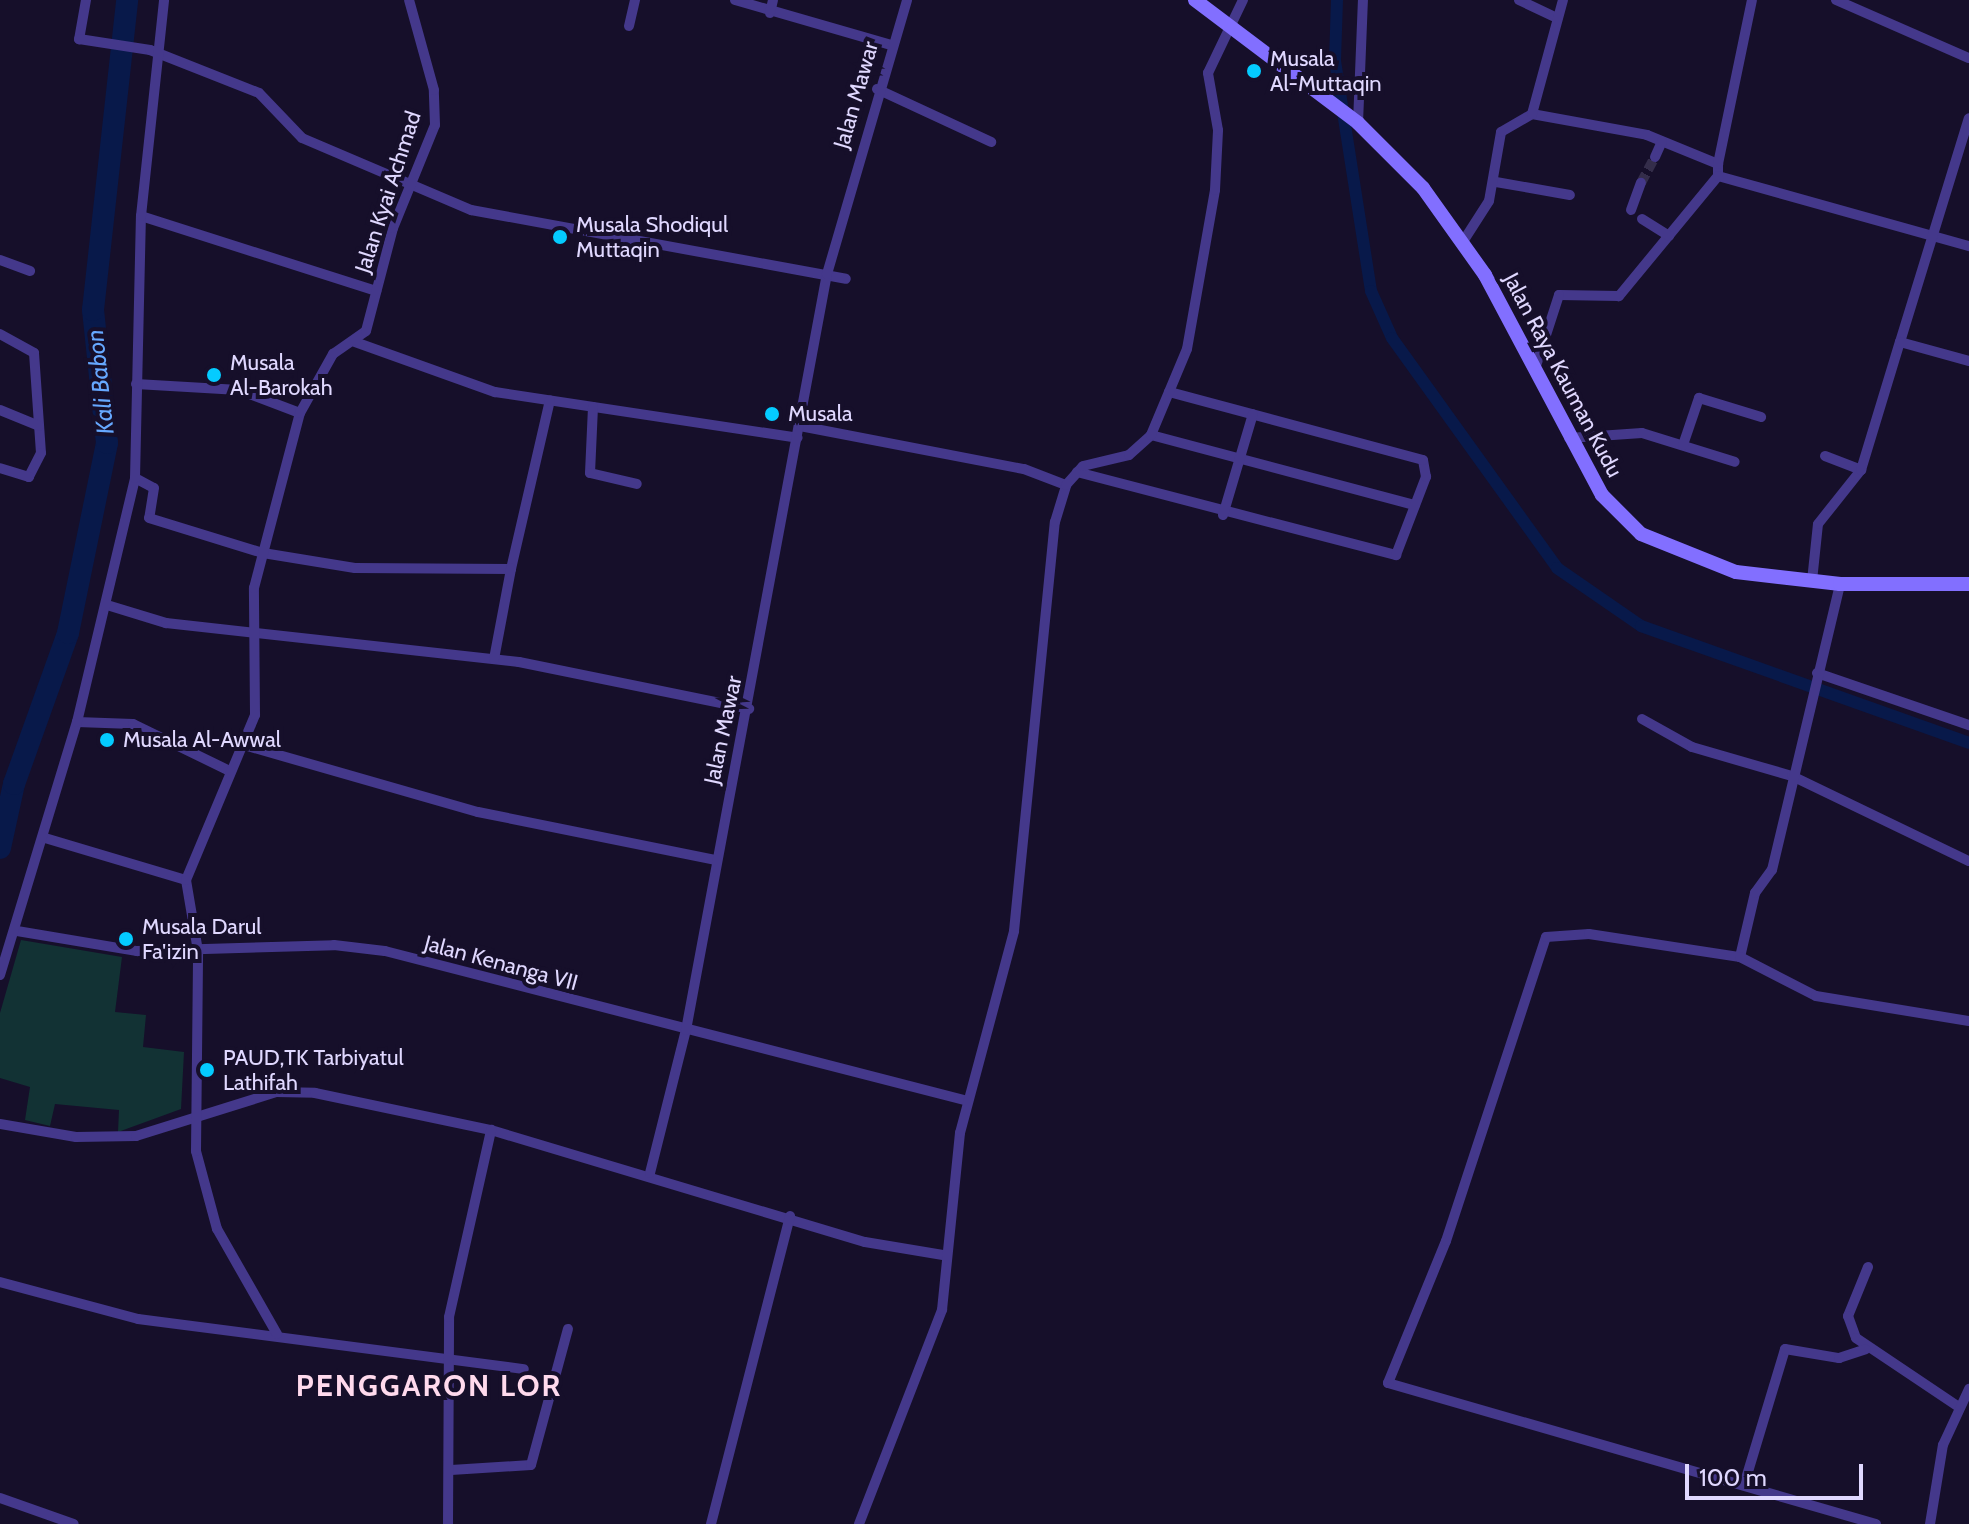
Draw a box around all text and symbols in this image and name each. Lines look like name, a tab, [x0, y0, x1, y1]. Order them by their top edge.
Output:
street label: Jalan Mawar	[828, 38, 884, 152]
place label: Musala Al-Muttaqin	[1270, 45, 1382, 96]
marker: Musala Al-Muttaqin	[1245, 62, 1263, 80]
street label: Jalan Kyai Achmad	[349, 108, 427, 276]
place label: Musala Shodiqul Muttaqin	[576, 211, 728, 262]
marker: Musala Shodiqul Muttaqin	[551, 228, 569, 246]
street label: Jalan Raya Kauman Kudu	[1498, 268, 1628, 482]
water label: Kali Babon	[80, 328, 120, 436]
place label: Musala Al-Barokah	[230, 349, 333, 400]
marker: Musala Al-Barokah	[205, 366, 223, 384]
place label: Musala	[788, 401, 853, 427]
marker: Musala	[763, 405, 781, 423]
street label: Jalan Mawar	[699, 673, 747, 787]
place label: Musala Al-Awwal	[123, 727, 281, 753]
marker: Musala Al-Awwal	[98, 731, 116, 749]
place label: Musala Darul Fa'izin	[142, 913, 262, 964]
marker: Musala Darul Fa'izin	[117, 930, 135, 948]
street label: Jalan Kenanga VII	[421, 930, 581, 996]
place label: PAUD,TK Tarbiyatul Lathifah	[223, 1044, 404, 1096]
marker: PAUD,TK Tarbiyatul Lathifah	[198, 1061, 216, 1079]
district label: PENGGARON LOR	[296, 1368, 562, 1404]
scale bar	[1689, 1448, 1867, 1498]
text: 100 m	[1699, 1463, 1767, 1492]

